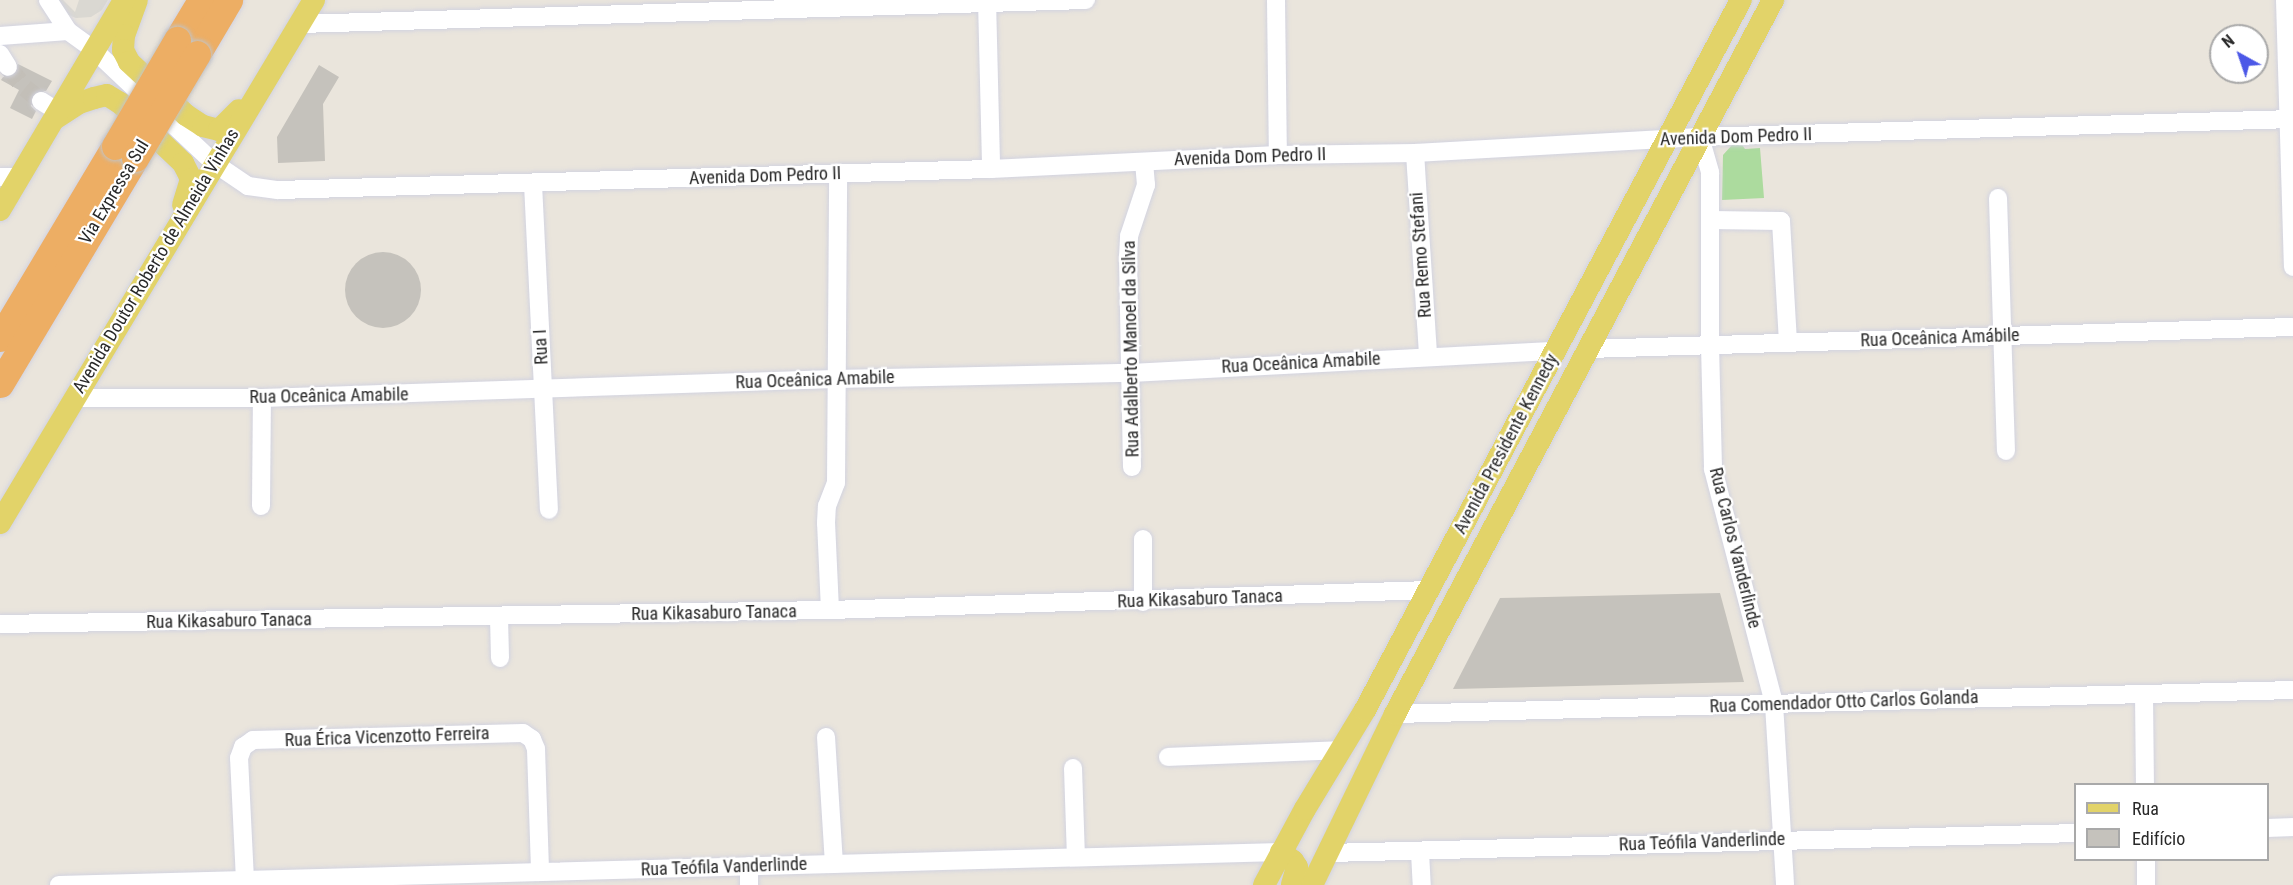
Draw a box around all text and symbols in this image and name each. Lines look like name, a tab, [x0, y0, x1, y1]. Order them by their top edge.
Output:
north arrow	[2209, 24, 2269, 84]
text: N	[2219, 31, 2238, 52]
street label: Avenida Dom Pedro II	[1660, 124, 1812, 150]
street label: Avenida Doutor Roberto de Almeida Vinhas	[68, 125, 244, 397]
street label: Via Expressa Sul	[74, 136, 154, 248]
street label: Avenida Dom Pedro II	[1174, 144, 1326, 170]
street label: Avenida Dom Pedro II	[689, 163, 841, 189]
street label: Rua Remo Stefani	[1406, 191, 1436, 319]
street label: Rua Adalberto Manoel da Silva	[1118, 240, 1144, 458]
street label: Rua Oceânica Amábile	[1860, 324, 2020, 352]
street label: Rua I	[529, 329, 553, 365]
street label: Rua Oceânica Amabile	[1221, 348, 1381, 378]
street label: Avenida Presidente Kennedy	[1449, 350, 1563, 538]
street label: Rua Oceânica Amabile	[735, 366, 895, 394]
street label: Rua Oceânica Amabile	[249, 384, 409, 408]
street label: Rua Carlos Vanderlinde	[1705, 465, 1765, 631]
street label: Rua Kikasaburo Tanaca	[1117, 585, 1283, 613]
street label: Rua Kikasaburo Tanaca	[631, 601, 797, 625]
street label: Rua Kikasaburo Tanaca	[146, 609, 312, 633]
street label: Rua Comendador Otto Carlos Golanda	[1709, 687, 1979, 717]
street label: Rua Érica Vicenzotto Ferreira	[284, 723, 490, 751]
legend	[2074, 783, 2269, 861]
text: Rua	[2132, 798, 2159, 819]
street label: Rua Teófila Vanderlinde	[1618, 828, 1786, 856]
text: Edifício	[2132, 828, 2185, 849]
street label: Rua Teófila Vanderlinde	[640, 853, 808, 881]

